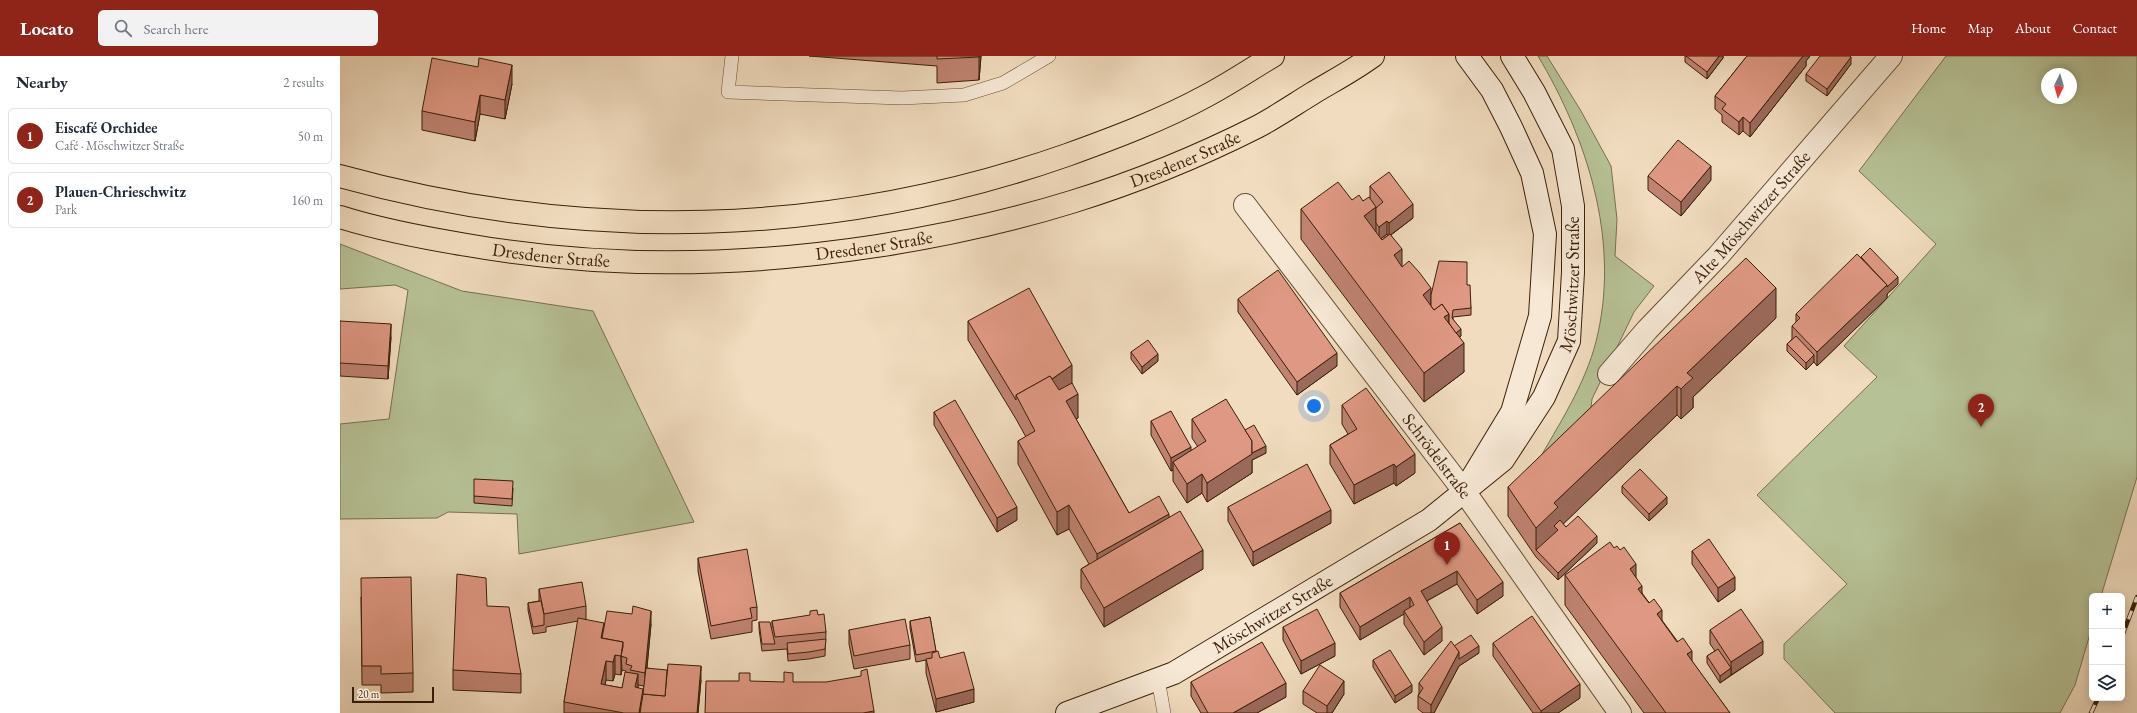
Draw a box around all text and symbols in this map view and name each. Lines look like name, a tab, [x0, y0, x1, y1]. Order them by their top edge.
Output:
search box	[98, 10, 378, 46]
text: Locato	[20, 16, 74, 41]
icon: search	[112, 17, 134, 39]
text: Search here	[144, 19, 209, 38]
text: Home	[1911, 19, 1946, 37]
text: Map	[1968, 19, 1993, 37]
text: About	[2015, 19, 2051, 37]
text: Contact	[2073, 19, 2117, 37]
north arrow	[2041, 68, 2077, 104]
text: Nearby	[16, 71, 68, 93]
text: 2 results	[283, 74, 324, 91]
text: Eiscafé Orchidee	[55, 118, 158, 137]
street label: Dresdener Straße	[1126, 125, 1244, 192]
text: 1	[27, 128, 33, 145]
text: 50 m	[298, 128, 323, 145]
text: Café · Möschwitzer Straße	[55, 137, 184, 154]
street label: Alte Möschwitzer Straße	[1686, 145, 1815, 288]
text: Plauen-Chrieschwitz	[55, 182, 186, 201]
text: 2	[27, 192, 33, 209]
text: 160 m	[292, 192, 323, 209]
text: Park	[55, 201, 77, 218]
street label: Möschwitzer Straße	[1553, 216, 1584, 356]
street label: Dresdener Straße	[814, 225, 934, 265]
street label: Dresdener Straße	[491, 237, 611, 272]
pin: 2	[1968, 394, 1994, 427]
your location	[1304, 396, 1324, 416]
street label: Schrödelstraße	[1398, 408, 1477, 503]
pin: 1	[1434, 532, 1460, 565]
street label: Möschwitzer Straße	[1208, 569, 1336, 658]
map controls	[2089, 593, 2125, 701]
button: +	[2089, 593, 2125, 629]
button: −	[2089, 629, 2125, 665]
button: layers	[2089, 665, 2125, 701]
scale bar	[352, 685, 434, 704]
text: 20 m	[358, 687, 379, 701]

